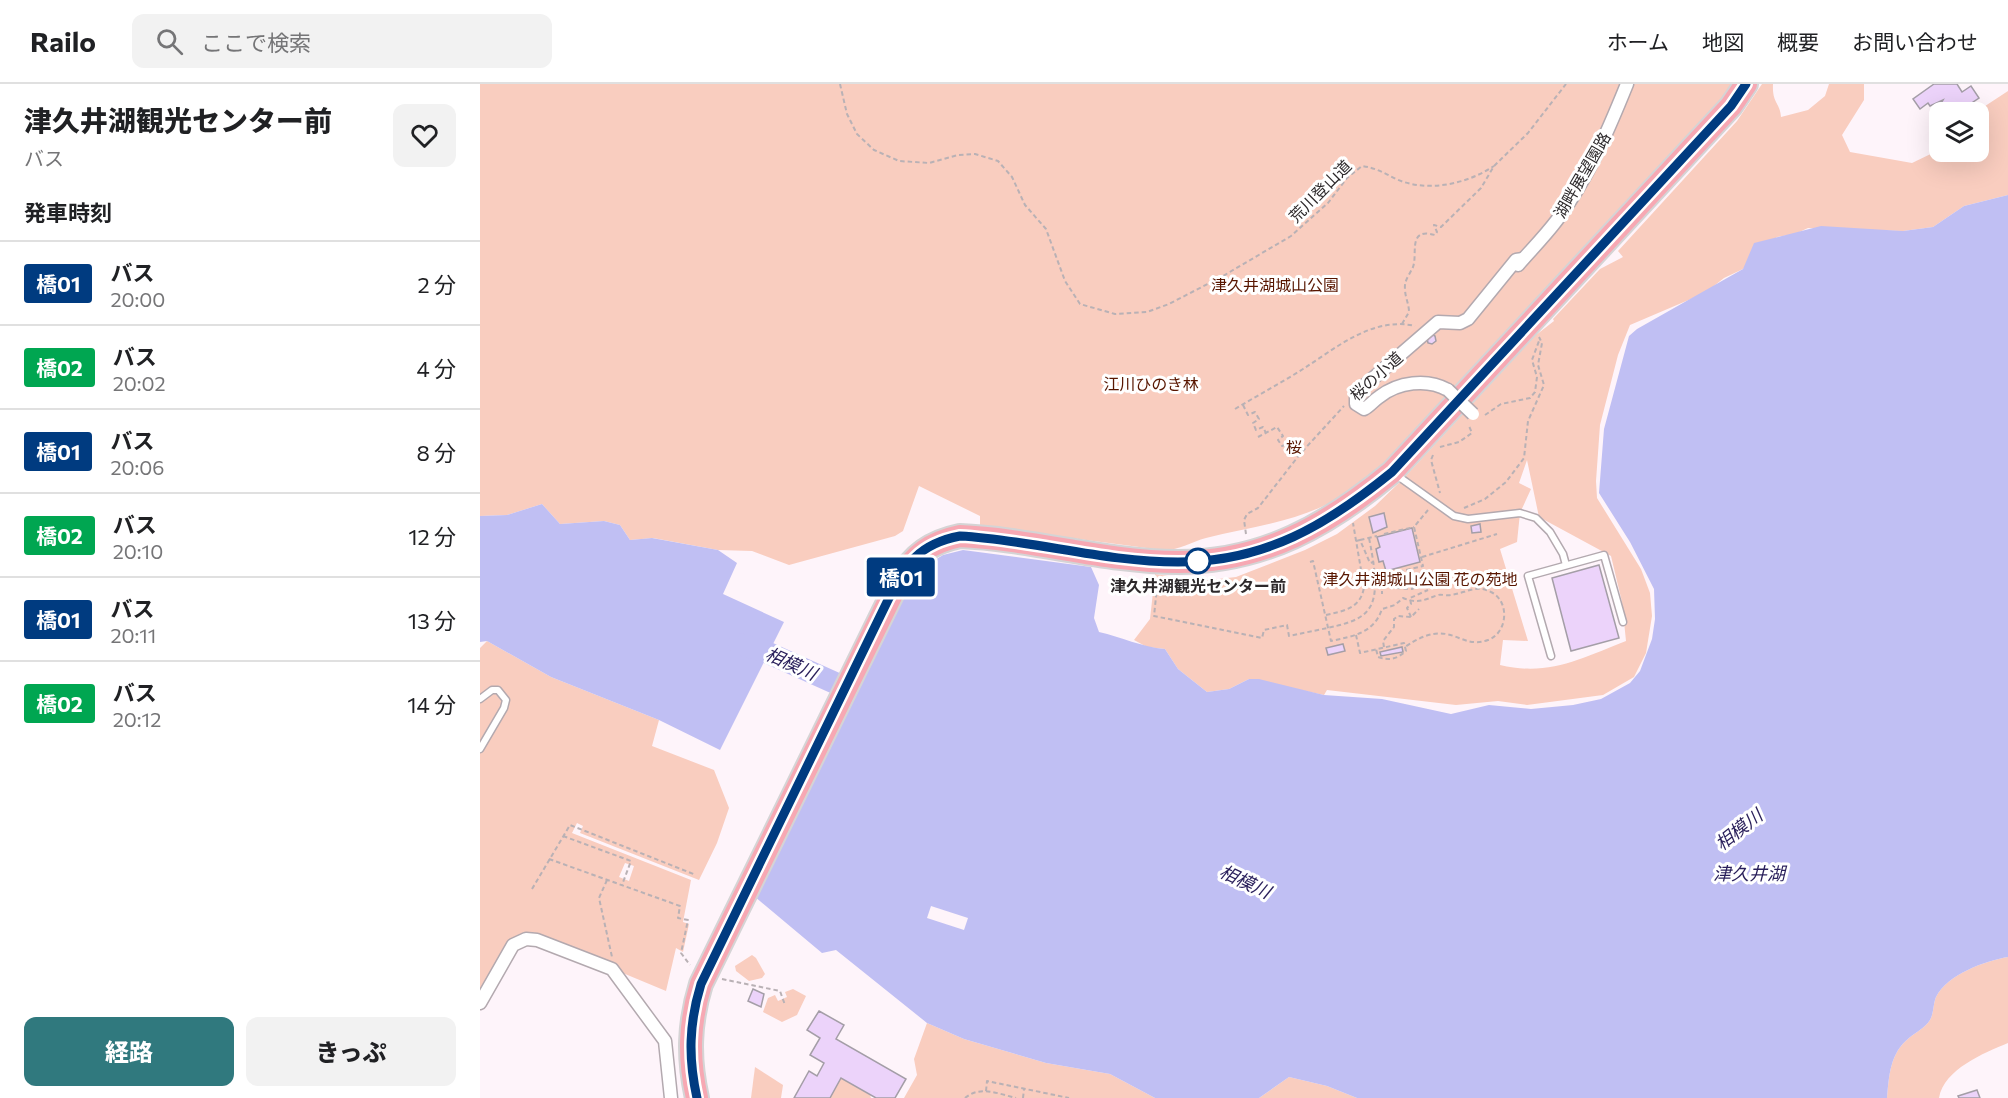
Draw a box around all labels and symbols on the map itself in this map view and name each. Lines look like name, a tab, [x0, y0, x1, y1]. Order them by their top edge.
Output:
street label: 湖畔展望園路	[1549, 128, 1614, 221]
street label: 荒川登山道	[1285, 156, 1355, 226]
park label: 津久井湖城山公園	[1211, 275, 1339, 294]
street label: 桜の小道	[1346, 347, 1406, 404]
park label: 江川ひのき林	[1103, 374, 1199, 393]
park label: 桜	[1286, 437, 1302, 456]
marker: 津久井湖観光センター前	[1185, 548, 1211, 574]
line badge: 橋01	[866, 558, 936, 596]
park label: 津久井湖城山公園 花の苑地	[1322, 569, 1518, 588]
place label: 津久井湖観光センター前	[1110, 576, 1286, 595]
water label: 相模川	[762, 642, 822, 685]
water label: 相模川	[1710, 803, 1768, 855]
water label: 相模川	[1216, 860, 1276, 903]
water label: 津久井湖	[1713, 862, 1788, 884]

